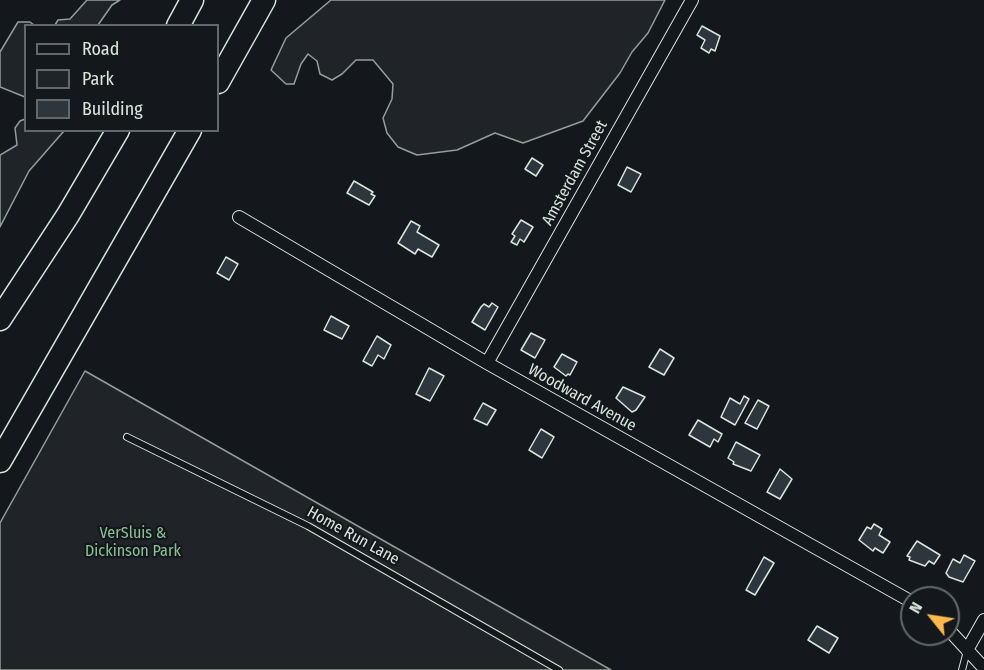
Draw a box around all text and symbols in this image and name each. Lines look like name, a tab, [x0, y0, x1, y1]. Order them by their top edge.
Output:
legend	[24, 24, 219, 132]
text: Road	[82, 38, 119, 60]
text: Park	[82, 68, 114, 90]
text: Building	[82, 98, 143, 120]
street label: Amsterdam Street	[538, 117, 612, 229]
street label: Woodward Avenue	[524, 360, 640, 436]
street label: Home Run Lane	[304, 503, 402, 569]
park label: VerSluis & Dickinson Park	[85, 524, 181, 562]
north arrow	[900, 586, 960, 646]
text: N	[905, 599, 926, 617]

